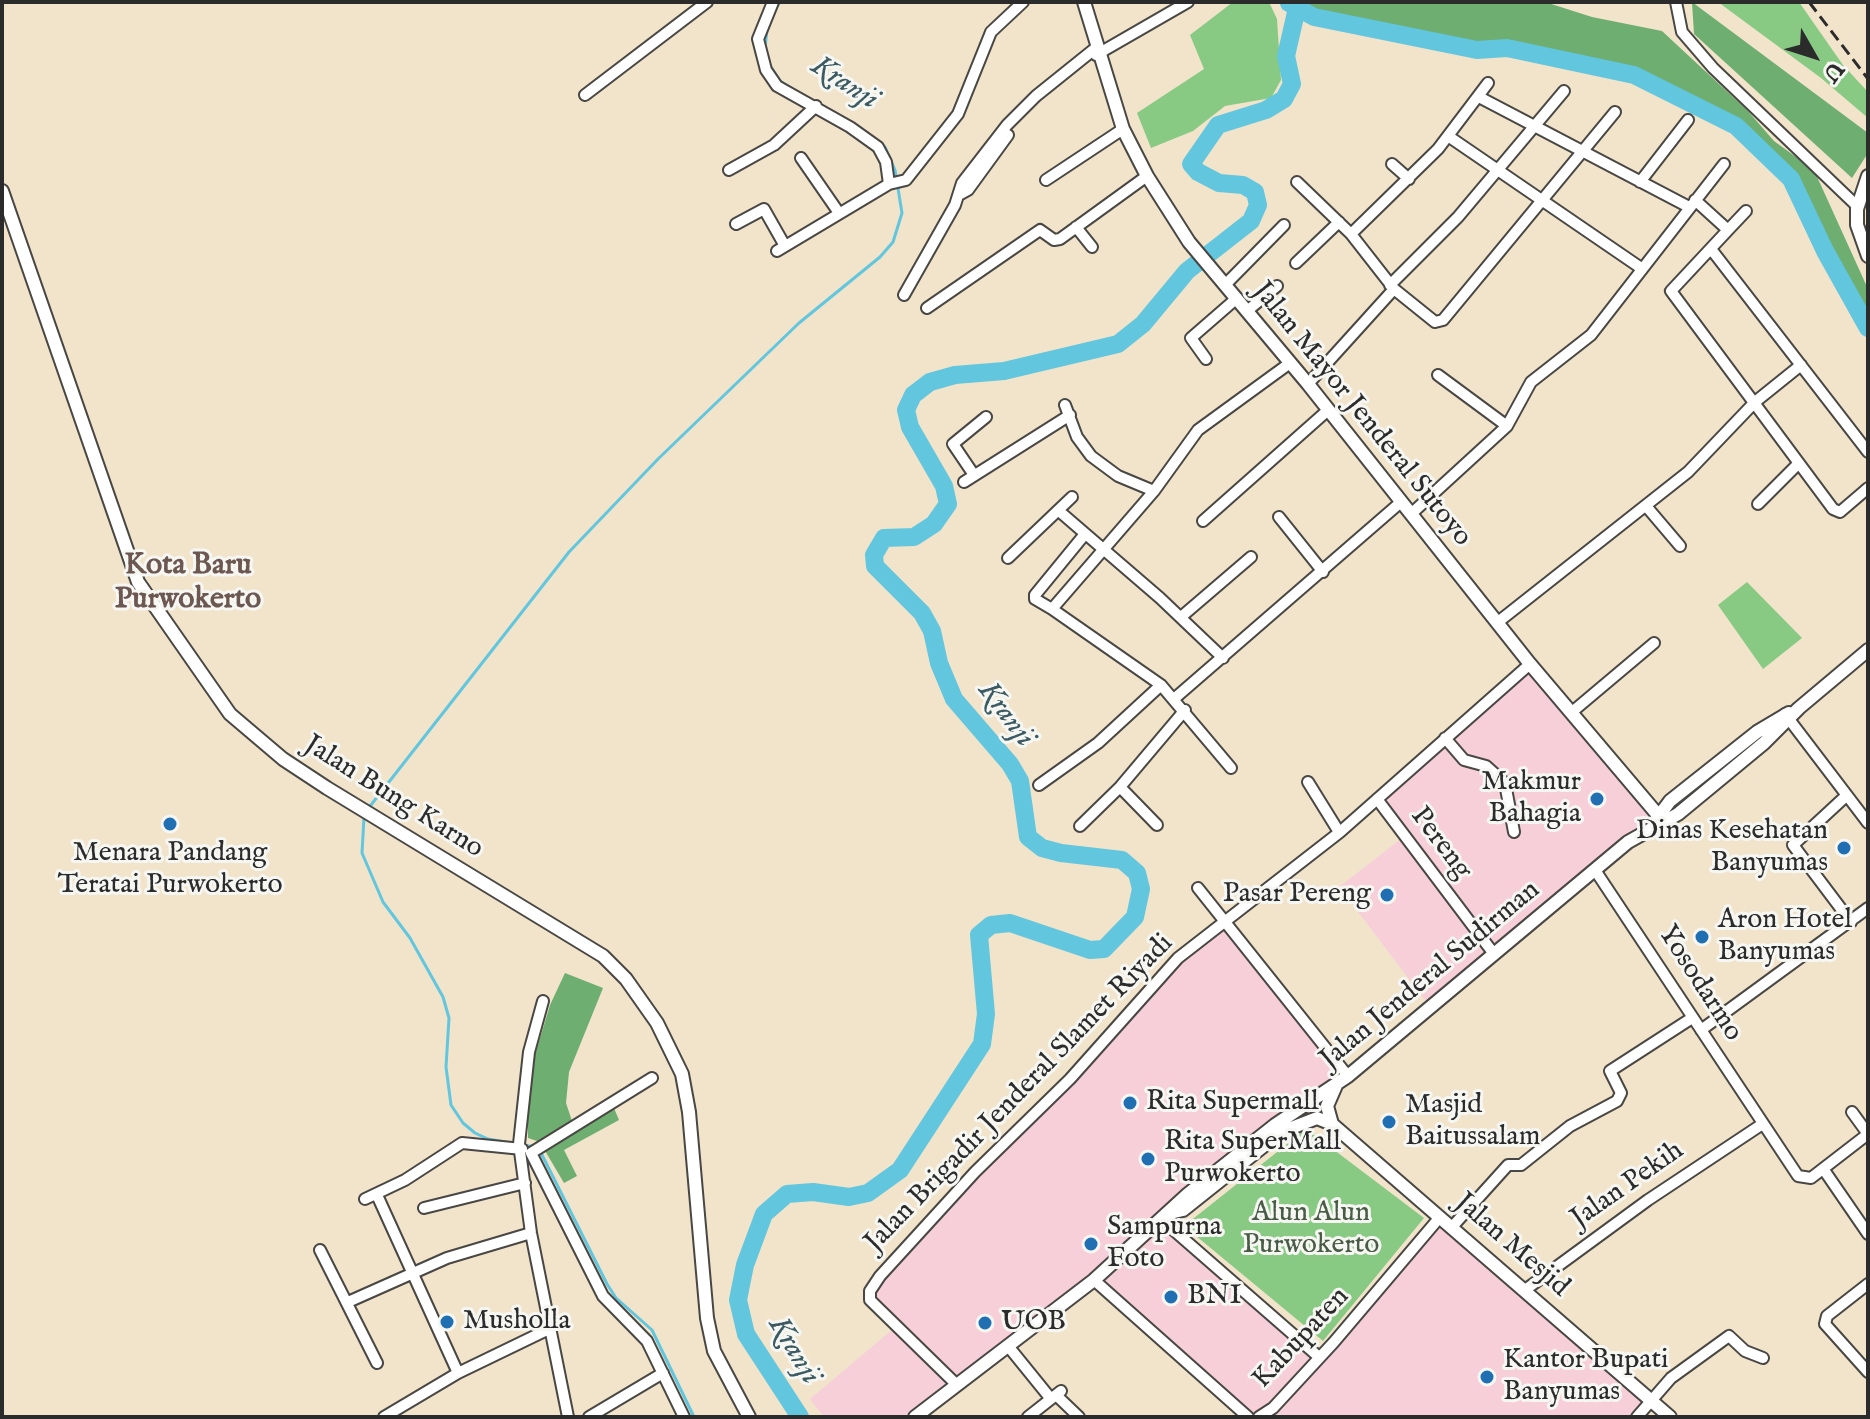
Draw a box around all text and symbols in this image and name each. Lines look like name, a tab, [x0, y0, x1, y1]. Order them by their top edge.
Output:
north arrow	[1774, 16, 1854, 96]
water label: Kranji	[804, 49, 884, 119]
text: U	[1816, 55, 1849, 87]
street label: Jalan Mayor Jenderal Sutoyo	[1244, 276, 1478, 554]
district label: Kota Baru Purwokerto	[115, 549, 261, 620]
water label: Kranji	[969, 675, 1041, 755]
street label: Jalan Bung Karno	[297, 729, 489, 867]
place label: Makmur Bahagia	[1481, 766, 1581, 832]
marker: Makmur Bahagia	[1588, 790, 1606, 808]
street label: Pereng	[1402, 801, 1478, 887]
marker: Menara Pandang Teratai Purwokerto	[161, 815, 179, 833]
place label: Dinas Kesehatan Banyumas	[1636, 815, 1828, 881]
place label: Menara Pandang Teratai Purwokerto	[57, 837, 283, 903]
marker: Dinas Kesehatan Banyumas	[1835, 839, 1853, 857]
street label: Jalan Jenderal Sudirman	[1314, 874, 1548, 1078]
place label: Pasar Pereng	[1223, 878, 1371, 912]
marker: Pasar Pereng	[1378, 886, 1396, 904]
place label: Aron Hotel Banyumas	[1718, 904, 1852, 970]
street label: Yosodarmo	[1649, 920, 1749, 1048]
street label: Jalan Brigadir Jenderal Slamet Riyadi	[859, 928, 1181, 1260]
marker: Aron Hotel Banyumas	[1693, 928, 1711, 946]
place label: Rita Supermall	[1146, 1086, 1319, 1120]
place label: Masjid Baitussalam	[1405, 1089, 1540, 1155]
marker: Rita Supermall	[1121, 1094, 1139, 1112]
marker: Masjid Baitussalam	[1380, 1113, 1398, 1131]
place label: Rita SuperMall Purwokerto	[1164, 1126, 1341, 1192]
street label: Jalan Pekih	[1565, 1135, 1691, 1237]
marker: Rita SuperMall Purwokerto	[1139, 1150, 1157, 1168]
street label: Jalan Mesjid	[1447, 1187, 1575, 1305]
park label: Alun Alun Purwokerto	[1243, 1197, 1379, 1263]
place label: Sampurna Foto	[1107, 1211, 1222, 1277]
marker: Sampurna Foto	[1082, 1235, 1100, 1253]
place label: BNI	[1187, 1280, 1242, 1314]
street label: Kabupaten	[1247, 1281, 1357, 1397]
marker: BNI	[1162, 1288, 1180, 1306]
place label: Musholla	[463, 1305, 571, 1339]
place label: UOB	[1001, 1306, 1066, 1340]
water label: Kranji	[759, 1310, 827, 1392]
marker: Musholla	[438, 1313, 456, 1331]
marker: UOB	[976, 1314, 994, 1332]
place label: Kantor Bupati Banyumas	[1503, 1344, 1669, 1410]
marker: Kantor Bupati Banyumas	[1478, 1368, 1496, 1386]

